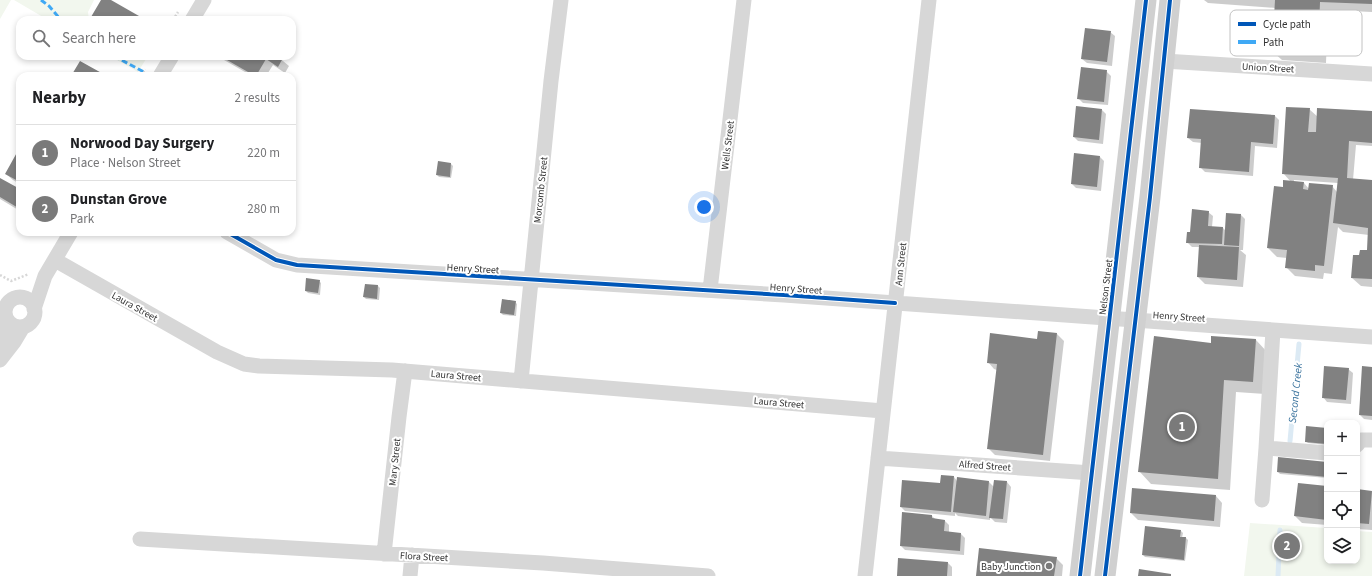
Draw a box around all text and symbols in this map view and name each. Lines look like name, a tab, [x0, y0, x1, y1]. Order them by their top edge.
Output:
legend	[1230, 10, 1362, 56]
search box	[16, 16, 296, 60]
text: Cycle path	[1263, 17, 1311, 32]
icon: search	[30, 27, 52, 49]
text: Search here	[62, 28, 136, 49]
text: Path	[1263, 35, 1284, 50]
street label: Union Street	[1241, 60, 1295, 76]
text: Nearby	[32, 86, 86, 110]
text: 2 results	[235, 89, 280, 107]
street label: Wells Street	[718, 119, 738, 170]
text: Norwood Day Surgery	[70, 133, 214, 154]
text: 1	[42, 144, 48, 162]
text: 220 m	[247, 144, 280, 162]
text: Place · Nelson Street	[70, 154, 181, 172]
street label: Morcomb Street	[531, 156, 552, 224]
text: Dunstan Grove	[70, 189, 167, 210]
your location	[694, 197, 714, 217]
text: 2	[42, 200, 48, 218]
text: 280 m	[247, 200, 280, 218]
text: Park	[70, 210, 94, 228]
street label: Ann Street	[892, 241, 910, 286]
street label: Nelson Street	[1096, 258, 1116, 316]
street label: Henry Street	[446, 261, 500, 277]
street label: Henry Street	[769, 280, 823, 298]
street label: Laura Street	[109, 288, 161, 326]
street label: Henry Street	[1152, 308, 1206, 326]
water label: Second Creek	[1285, 361, 1306, 424]
street label: Laura Street	[430, 367, 482, 385]
street label: Laura Street	[753, 394, 805, 412]
pin: 1	[1169, 412, 1195, 442]
map controls	[1324, 420, 1360, 564]
button: +	[1324, 420, 1360, 456]
street label: Mary Street	[386, 437, 405, 487]
button: −	[1324, 456, 1360, 492]
street label: Alfred Street	[959, 457, 1012, 475]
button: locate	[1324, 492, 1360, 528]
button: layers	[1324, 528, 1360, 564]
pin: 2	[1274, 531, 1300, 561]
street label: Flora Street	[399, 549, 449, 565]
place label: Baby Junction	[981, 560, 1041, 574]
marker: Baby Junction	[1044, 561, 1054, 571]

